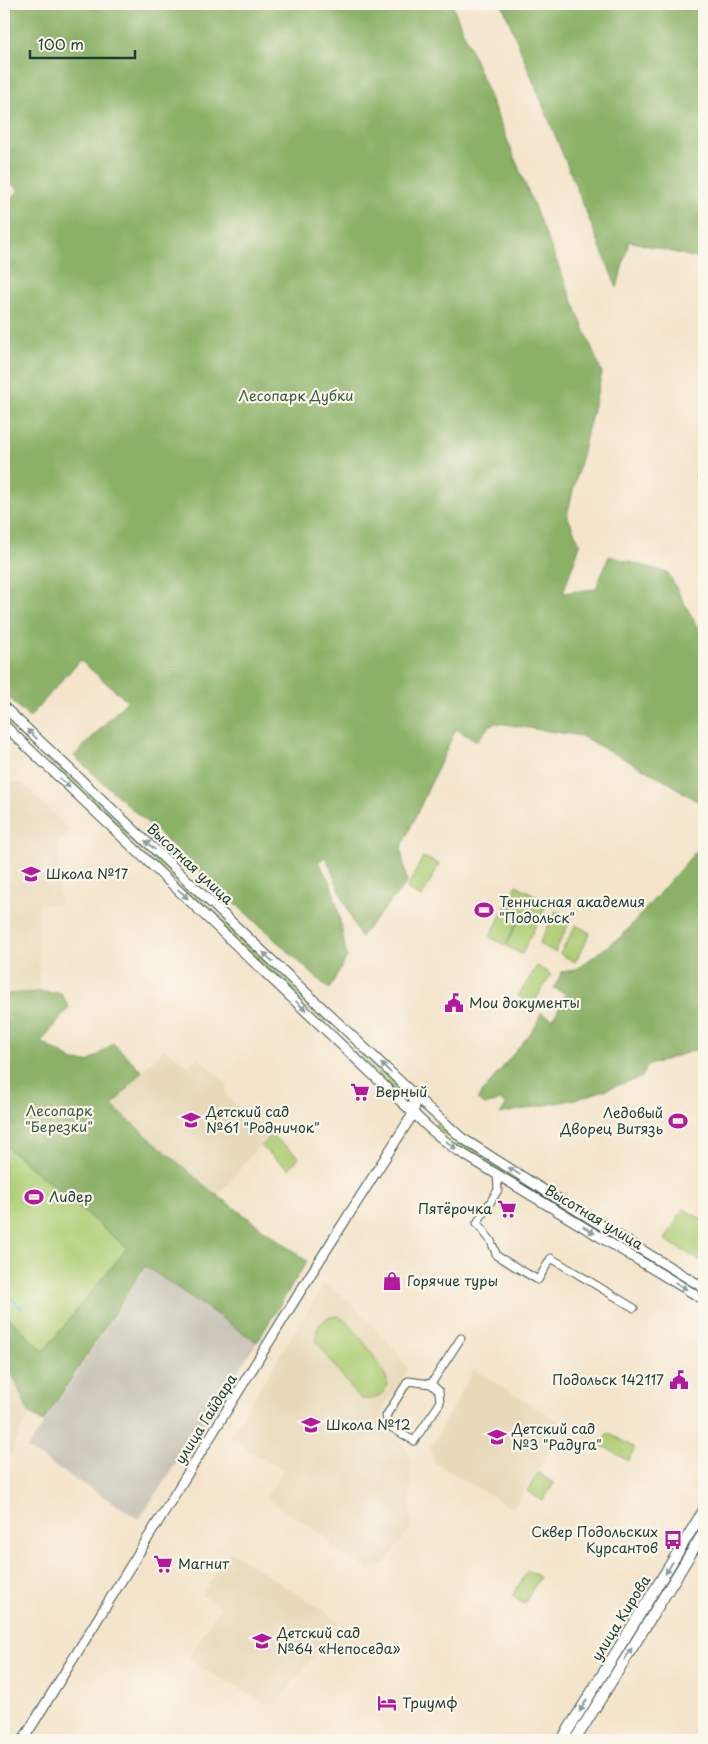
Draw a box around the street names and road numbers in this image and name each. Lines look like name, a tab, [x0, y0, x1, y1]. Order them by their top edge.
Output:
street label: Высотная улица	[142, 818, 238, 909]
street label: Высотная улица	[541, 1179, 648, 1254]
street label: улица Гайдара	[169, 1369, 242, 1468]
street label: улица Кирова	[586, 1571, 655, 1665]

